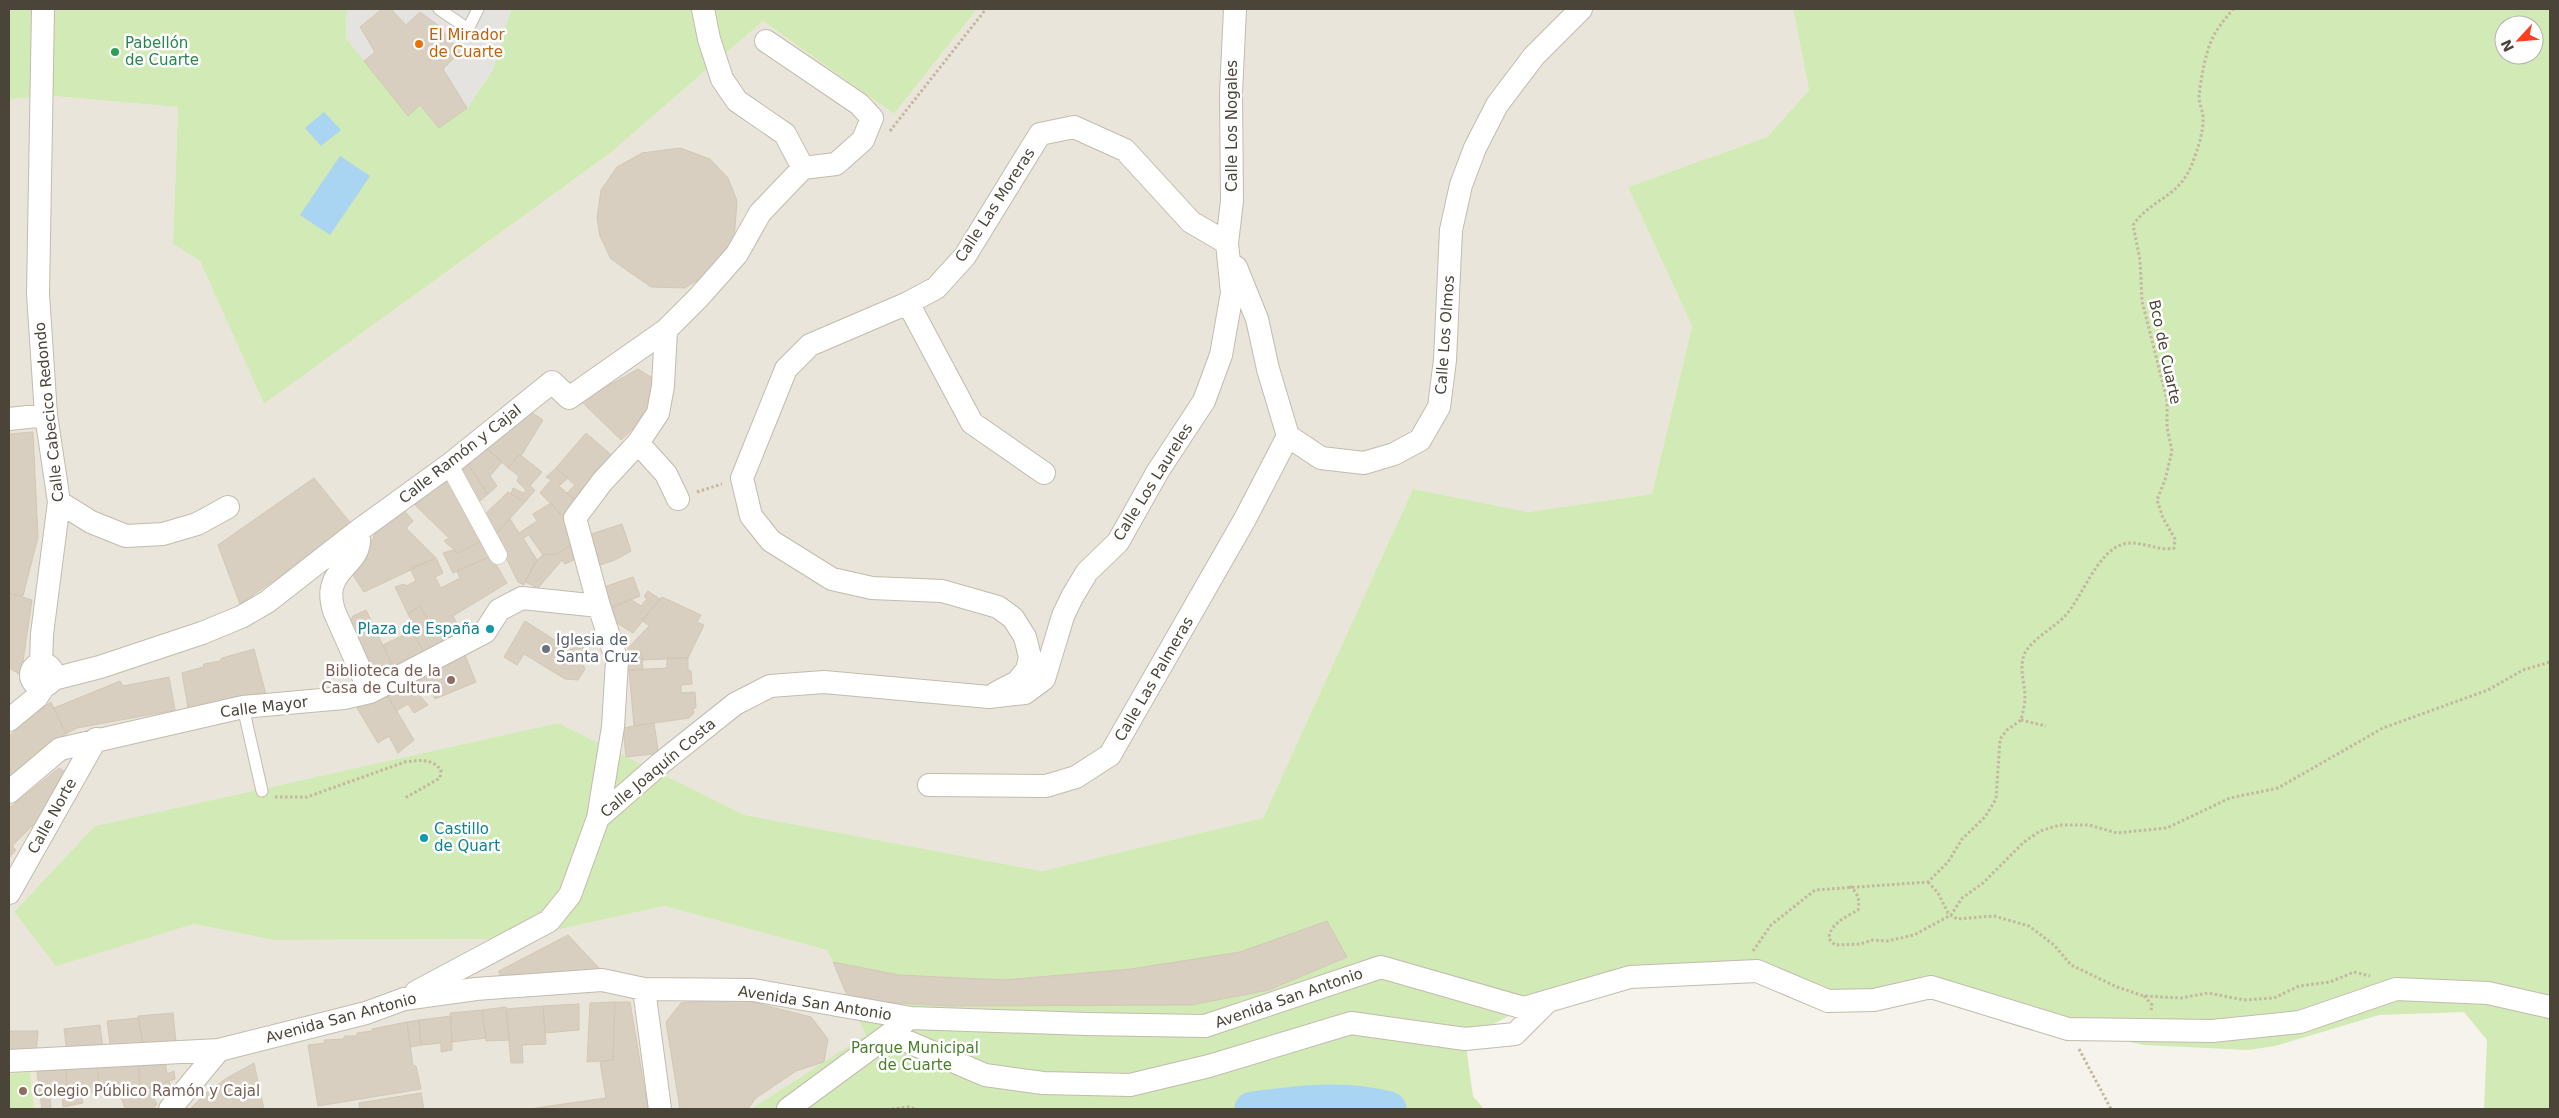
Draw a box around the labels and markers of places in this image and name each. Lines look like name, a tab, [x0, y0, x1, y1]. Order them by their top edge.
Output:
place label: El Mirador de Cuarte	[429, 26, 506, 61]
place label: Pabellón de Cuarte	[125, 34, 199, 69]
marker: El Mirador de Cuarte	[413, 38, 425, 50]
marker: Pabellón de Cuarte	[109, 46, 121, 58]
place label: Plaza de España	[358, 620, 480, 638]
marker: Plaza de España	[484, 623, 496, 635]
place label: Iglesia de Santa Cruz	[556, 631, 638, 666]
marker: Iglesia de Santa Cruz	[540, 643, 552, 655]
place label: Biblioteca de la Casa de Cultura	[321, 662, 441, 697]
marker: Biblioteca de la Casa de Cultura	[445, 674, 457, 686]
place label: Castillo de Quart	[434, 820, 500, 855]
marker: Castillo de Quart	[418, 832, 430, 844]
place label: Colegio Público Ramón y Cajal	[33, 1082, 260, 1100]
marker: Colegio Público Ramón y Cajal	[17, 1085, 29, 1097]

